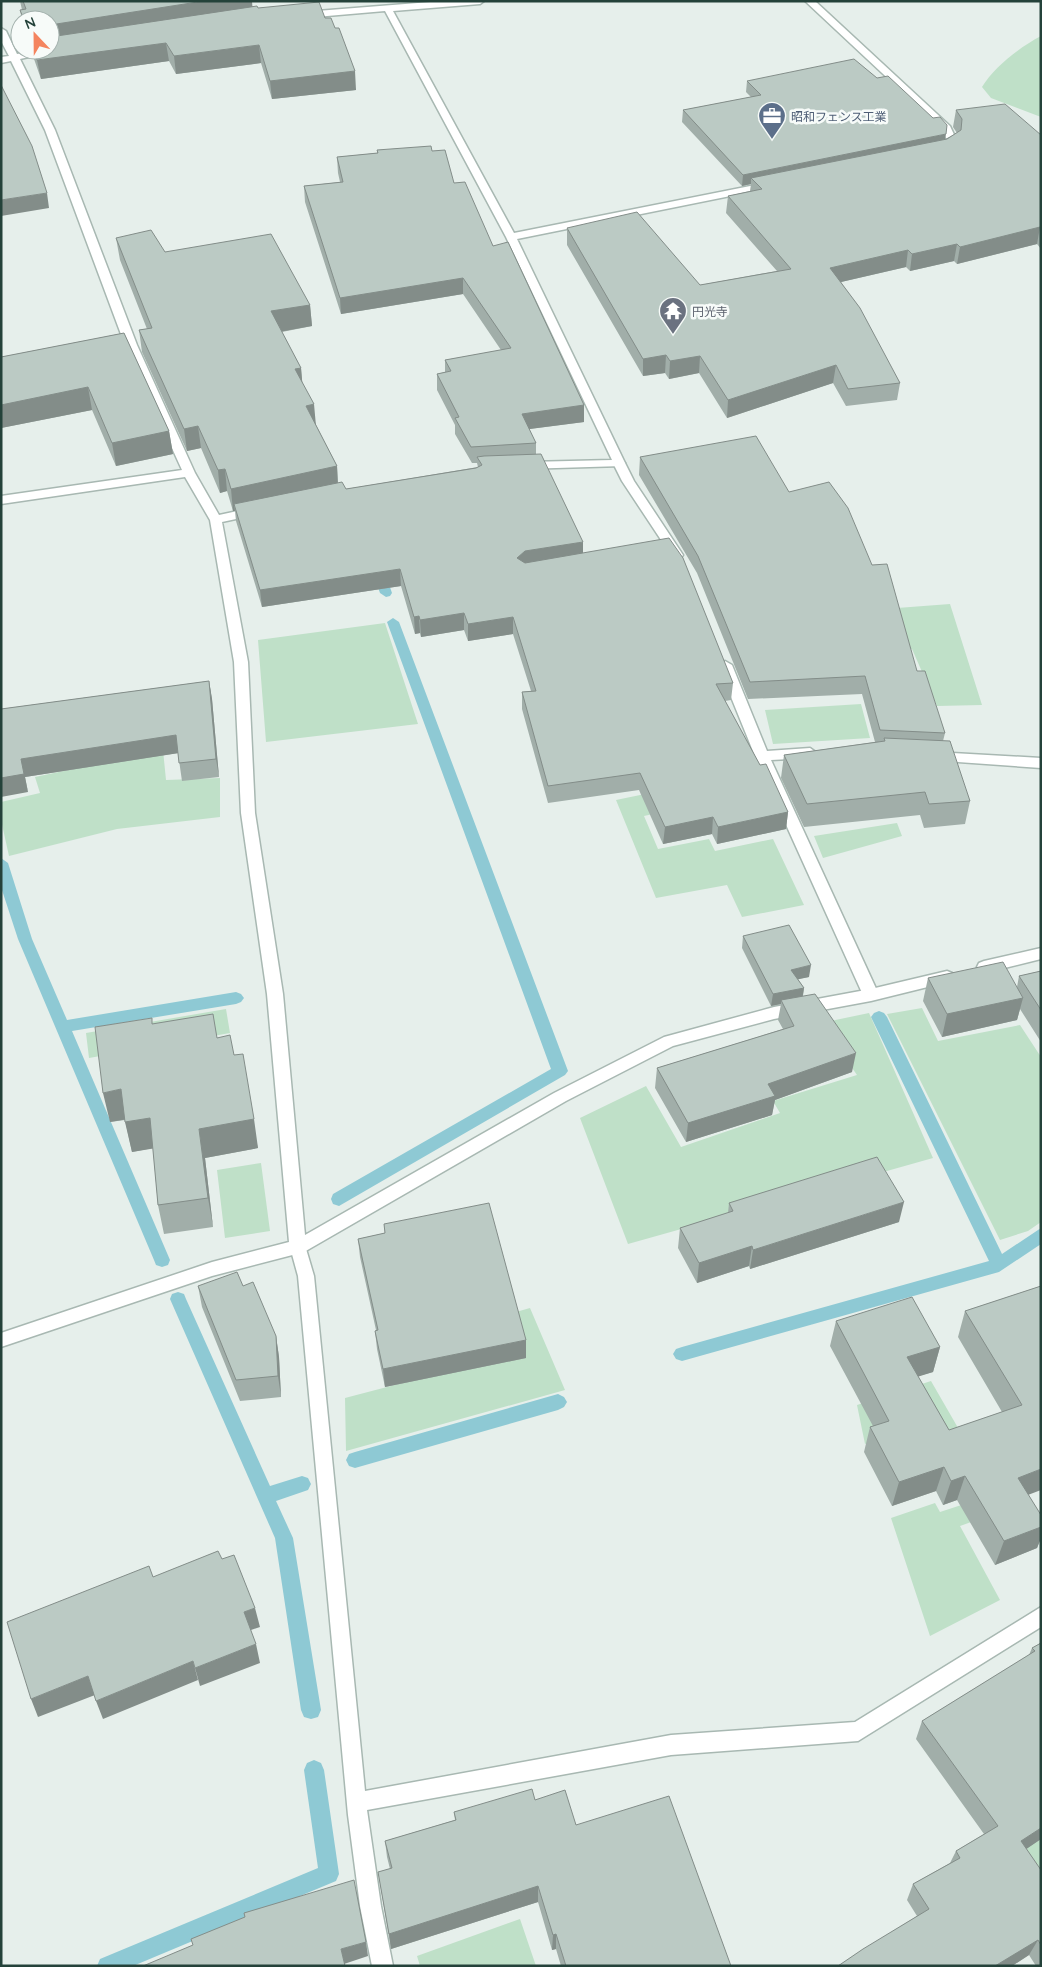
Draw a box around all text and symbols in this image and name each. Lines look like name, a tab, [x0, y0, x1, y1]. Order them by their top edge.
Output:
north arrow	[10, 10, 60, 60]
text: N	[22, 13, 38, 33]
office icon: 昭和フェンス工業	[757, 101, 787, 140]
place label: 昭和フェンス工業	[791, 109, 887, 124]
temple icon: 円光寺	[658, 296, 688, 335]
place label: 円光寺	[692, 304, 728, 319]

